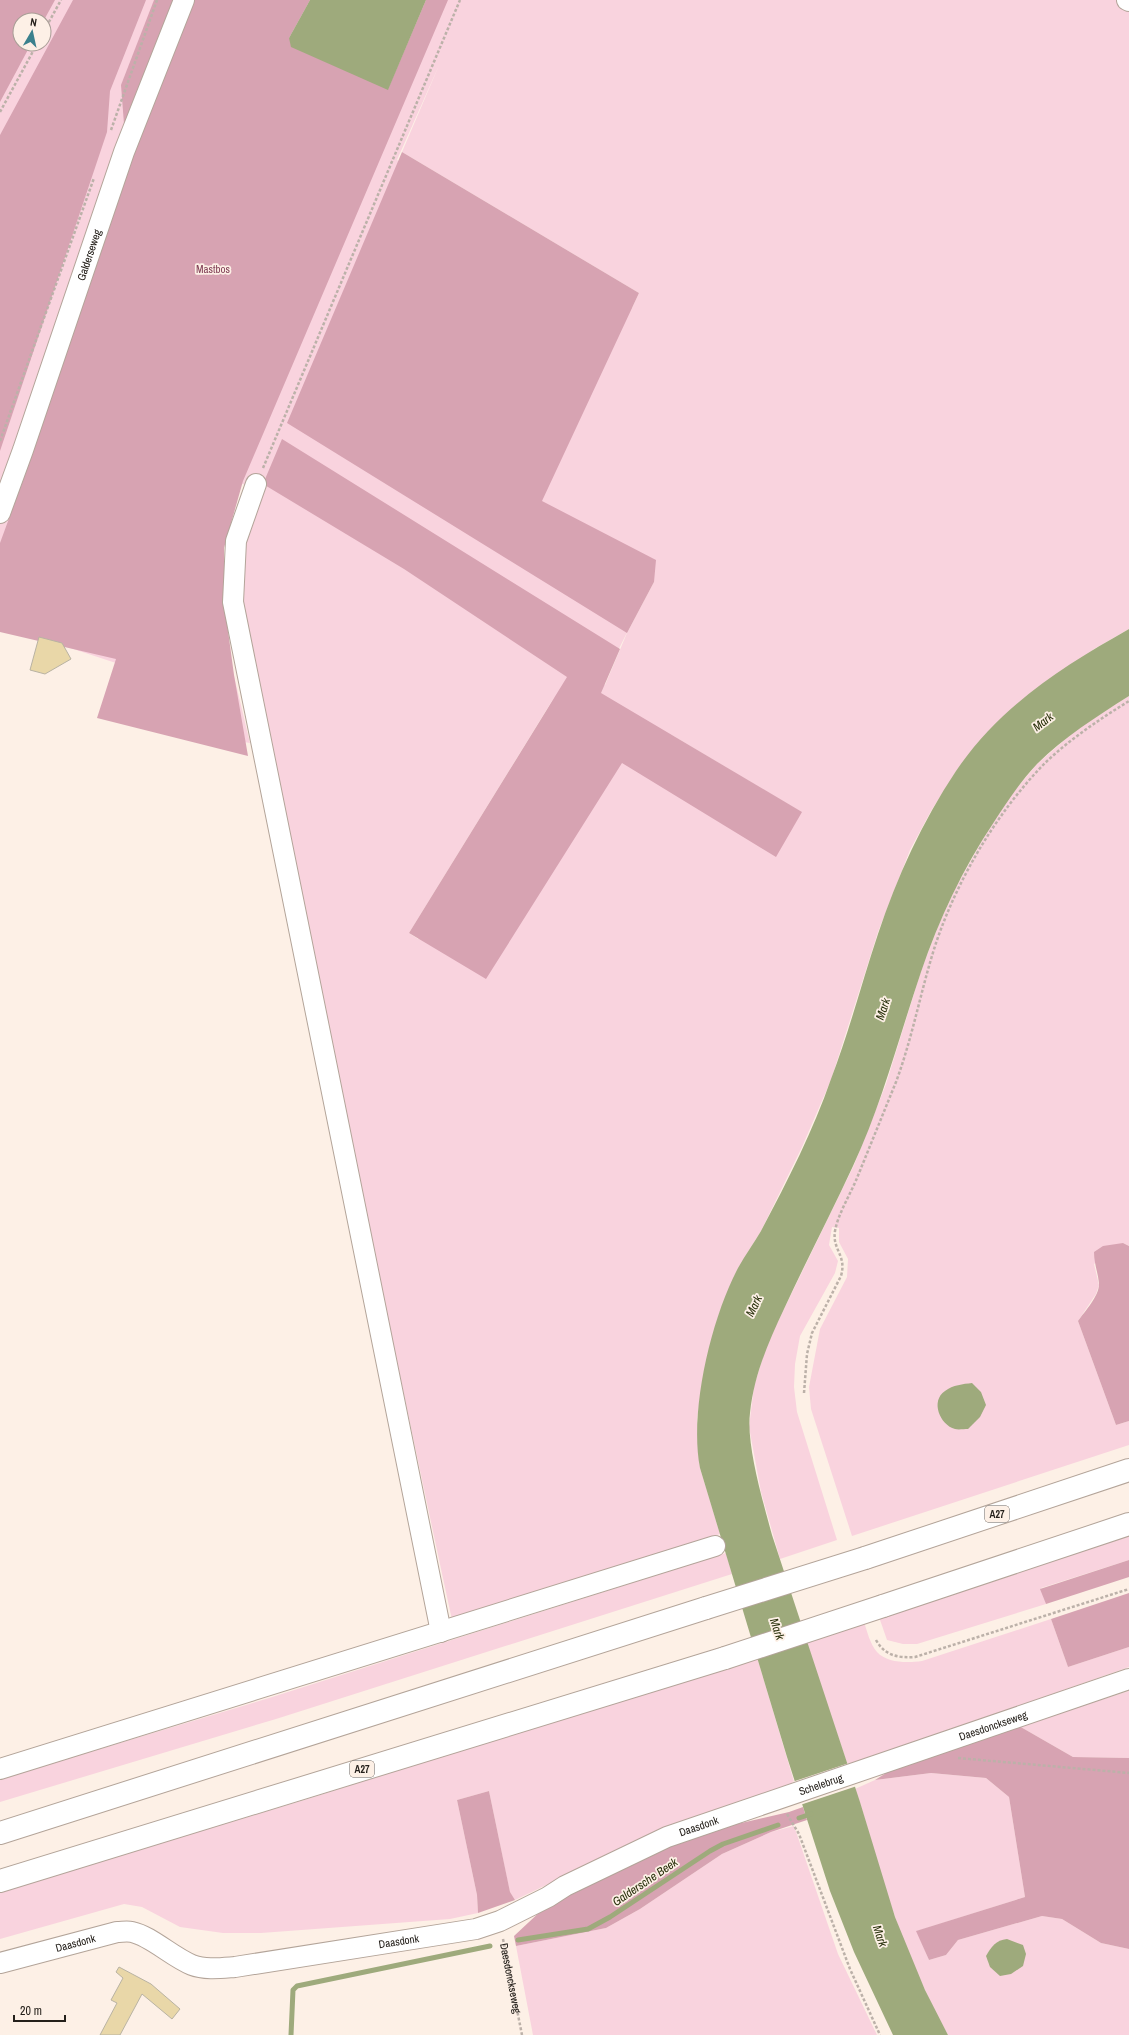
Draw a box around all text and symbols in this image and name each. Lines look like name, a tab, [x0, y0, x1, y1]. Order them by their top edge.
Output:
north arrow	[12, 12, 52, 52]
text: N	[29, 15, 38, 30]
street label: Galderseweg	[74, 227, 104, 282]
park label: Mastbos	[196, 262, 231, 276]
water label: Mark	[1029, 708, 1057, 735]
water label: Mark	[872, 995, 894, 1022]
water label: Mark	[742, 1292, 766, 1319]
road number: A27	[985, 1506, 1009, 1522]
water label: Mark	[766, 1616, 788, 1643]
street label: Daesdonckseweg	[957, 1707, 1029, 1744]
road number: A27	[350, 1761, 374, 1777]
street label: Schelebrug	[797, 1770, 845, 1798]
street label: Daasdonk	[677, 1813, 721, 1839]
water label: Galdersche Beek	[609, 1854, 682, 1910]
water label: Mark	[869, 1923, 891, 1950]
street label: Daasdonk	[54, 1931, 97, 1955]
street label: Daasdonk	[378, 1931, 420, 1951]
street label: Daesdonckseweg	[497, 1942, 525, 2015]
scale bar	[14, 1997, 65, 2023]
text: 20 m	[20, 2003, 42, 2019]

